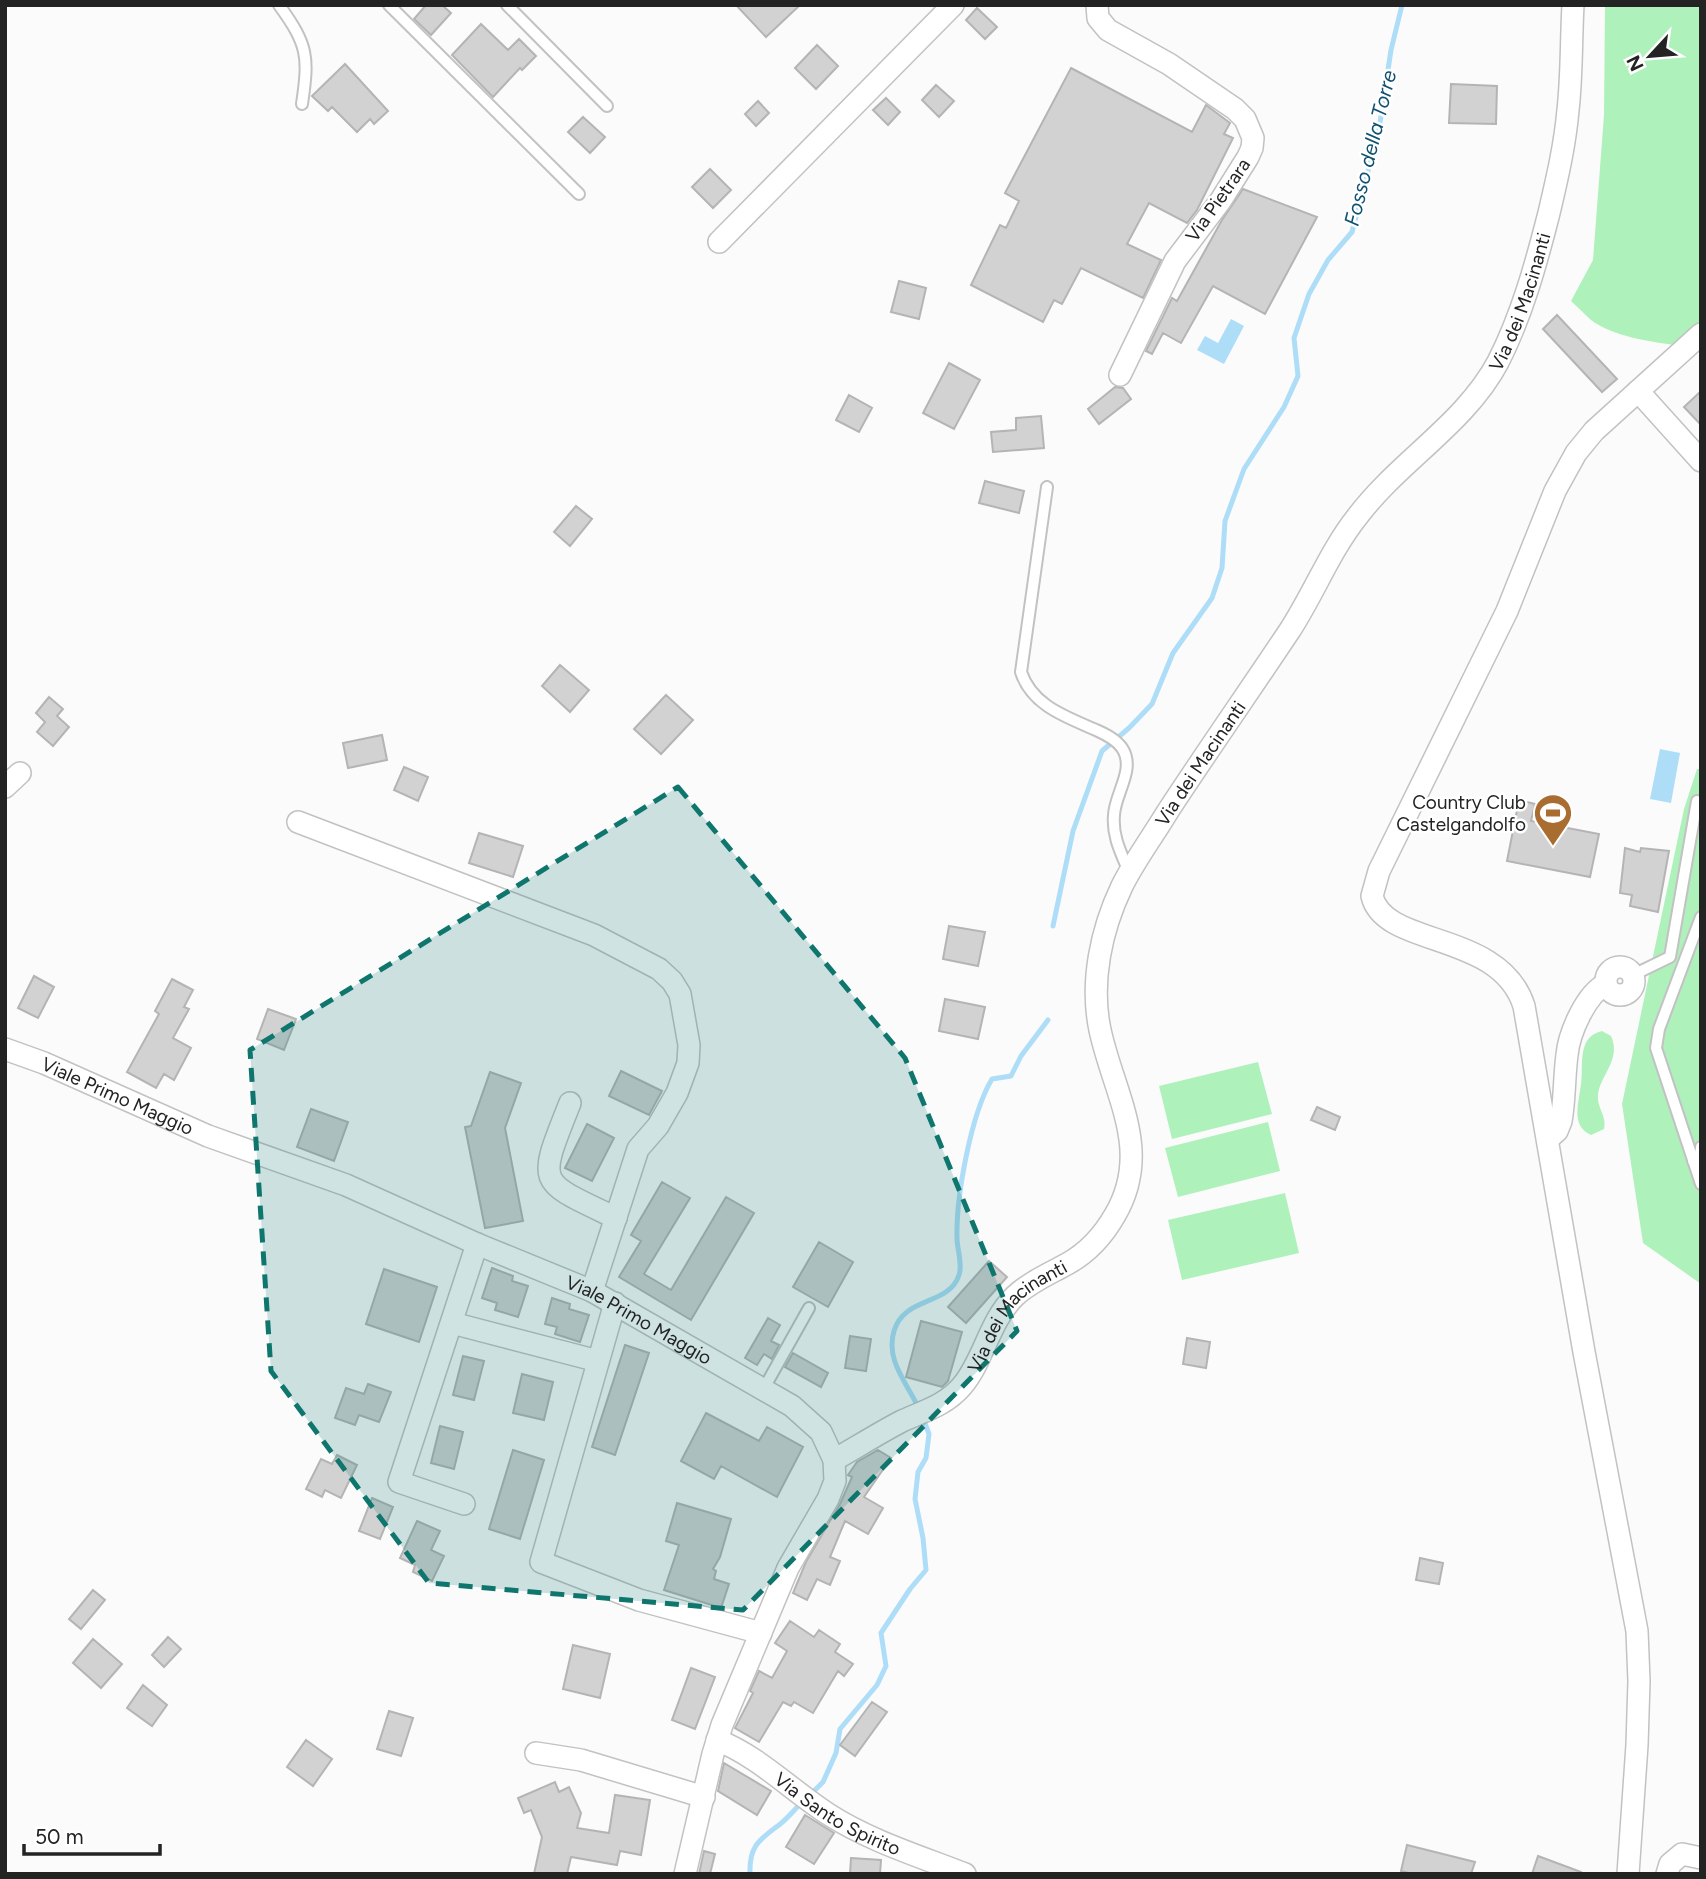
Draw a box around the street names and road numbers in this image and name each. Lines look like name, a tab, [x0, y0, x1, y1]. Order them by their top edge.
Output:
street label: Via Pietrara	[1181, 154, 1255, 246]
street label: Via dei Macinanti	[1484, 230, 1555, 375]
street label: Via dei Macinanti	[1150, 696, 1250, 830]
street label: Viale Primo Maggio	[38, 1052, 197, 1140]
street label: Via dei Macinanti	[962, 1255, 1071, 1376]
street label: Viale Primo Maggio	[562, 1270, 716, 1369]
street label: Via Santo Spirito	[770, 1767, 904, 1860]

